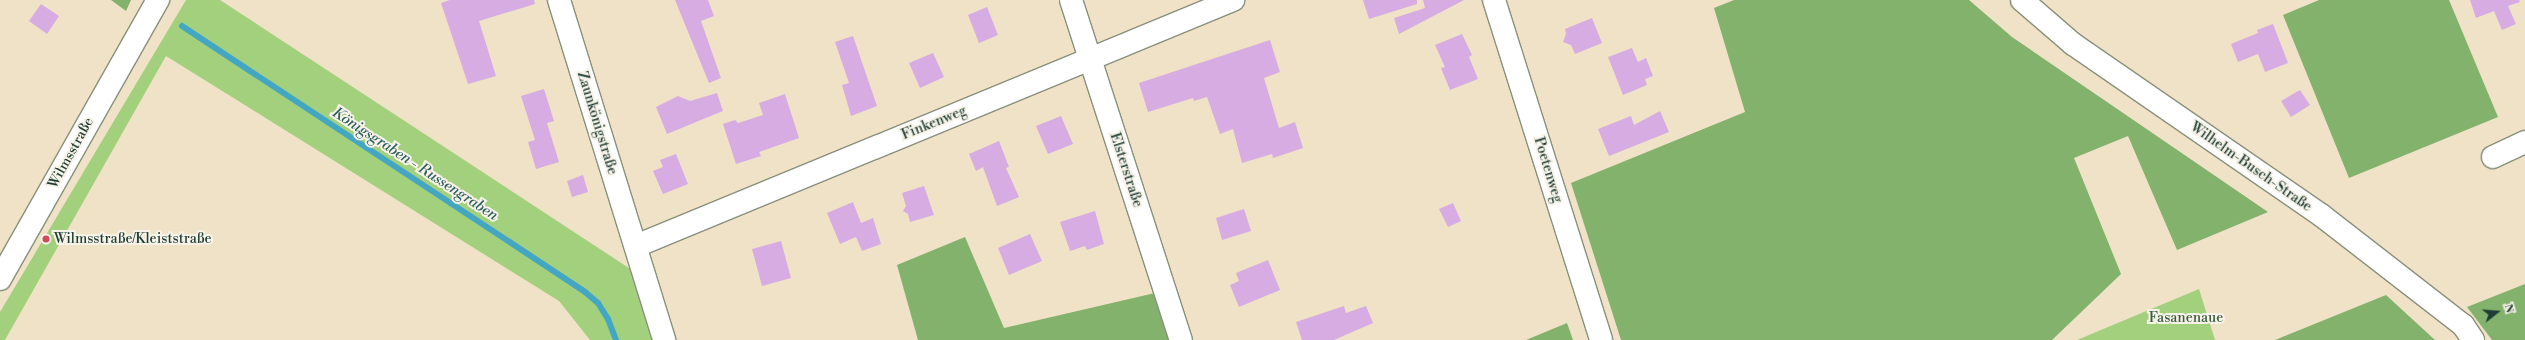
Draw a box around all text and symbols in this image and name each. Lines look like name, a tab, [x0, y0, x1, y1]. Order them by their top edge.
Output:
street label: Zaunkönigstraße	[573, 69, 621, 177]
street label: Finkenweg	[899, 102, 969, 144]
water label: Königsgraben - Russengraben	[329, 104, 501, 224]
street label: Wilmsstraße	[45, 115, 97, 191]
street label: Wilhelm-Busch-Straße	[2187, 119, 2315, 215]
street label: Elsterstraße	[1106, 131, 1146, 209]
street label: Poetenweg	[1530, 135, 1566, 205]
place label: Wilmsstraße/Kleiststraße	[54, 231, 212, 247]
marker: Wilmsstraße/Kleiststraße	[41, 234, 51, 244]
north arrow	[2477, 292, 2517, 332]
text: N	[2501, 302, 2516, 315]
park label: Fasanenaue	[2149, 310, 2223, 326]

